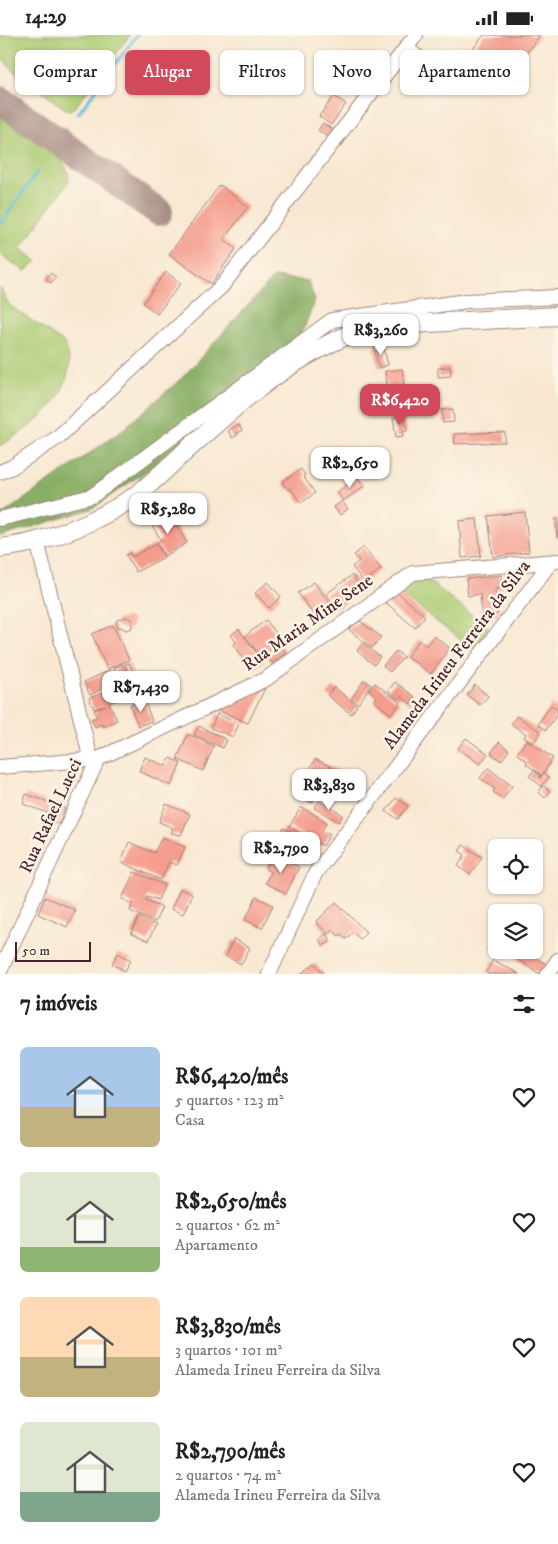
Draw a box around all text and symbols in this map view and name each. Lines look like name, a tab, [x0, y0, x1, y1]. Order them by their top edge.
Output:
text: 14:29	[25, 6, 67, 29]
chip: Comprar	[15, 50, 115, 95]
chip: Alugar	[125, 50, 210, 95]
chip: Filtros	[220, 50, 304, 95]
chip: Novo	[314, 50, 390, 95]
chip: Apartamento	[400, 50, 529, 95]
pin: R$3,260	[335, 313, 427, 356]
text: R$3,260	[354, 320, 408, 340]
pin: R$6,420	[354, 383, 446, 426]
text: R$6,420	[371, 390, 429, 410]
pin: R$2,650	[304, 447, 396, 489]
text: R$2,650	[322, 453, 378, 473]
pin: R$5,280	[122, 493, 214, 535]
text: R$5,280	[140, 499, 196, 519]
street label: Alameda Irineu Ferreira da Silva	[379, 556, 536, 754]
street label: Rua Maria Mine Sene	[238, 570, 378, 676]
pin: R$7,430	[95, 671, 187, 713]
text: R$7,430	[113, 677, 169, 697]
street label: Rua Rafael Lucci	[15, 755, 87, 877]
pin: R$3,830	[283, 769, 375, 811]
text: R$3,830	[303, 775, 355, 795]
pin: R$2,790	[235, 831, 327, 874]
text: R$2,790	[253, 838, 309, 858]
map controls	[488, 839, 543, 959]
button: locate	[488, 839, 543, 894]
button: layers	[488, 904, 543, 959]
scale bar	[15, 939, 91, 962]
text: 50 m	[22, 942, 50, 960]
icon: filters	[510, 990, 538, 1018]
text: 7 imóveis	[20, 991, 97, 1017]
text: R$6,420/mês	[175, 1064, 288, 1090]
icon: home	[60, 1067, 120, 1127]
icon: heart	[510, 1083, 538, 1111]
text: 5 quartos · 123 m²	[175, 1090, 284, 1110]
text: Casa	[175, 1110, 205, 1130]
text: R$2,650/mês	[175, 1189, 286, 1215]
icon: home	[60, 1192, 120, 1252]
icon: heart	[510, 1208, 538, 1236]
text: 2 quartos · 62 m²	[175, 1215, 280, 1235]
text: Apartamento	[175, 1235, 258, 1255]
text: R$3,830/mês	[175, 1314, 281, 1340]
icon: home	[60, 1317, 120, 1377]
icon: heart	[510, 1333, 538, 1361]
text: 3 quartos · 101 m²	[175, 1340, 282, 1360]
text: Alameda Irineu Ferreira da Silva	[175, 1360, 380, 1380]
text: R$2,790/mês	[175, 1439, 285, 1465]
icon: home	[60, 1442, 120, 1502]
icon: heart	[510, 1458, 538, 1486]
text: 2 quartos · 74 m²	[175, 1465, 281, 1485]
text: Alameda Irineu Ferreira da Silva	[175, 1485, 380, 1505]

